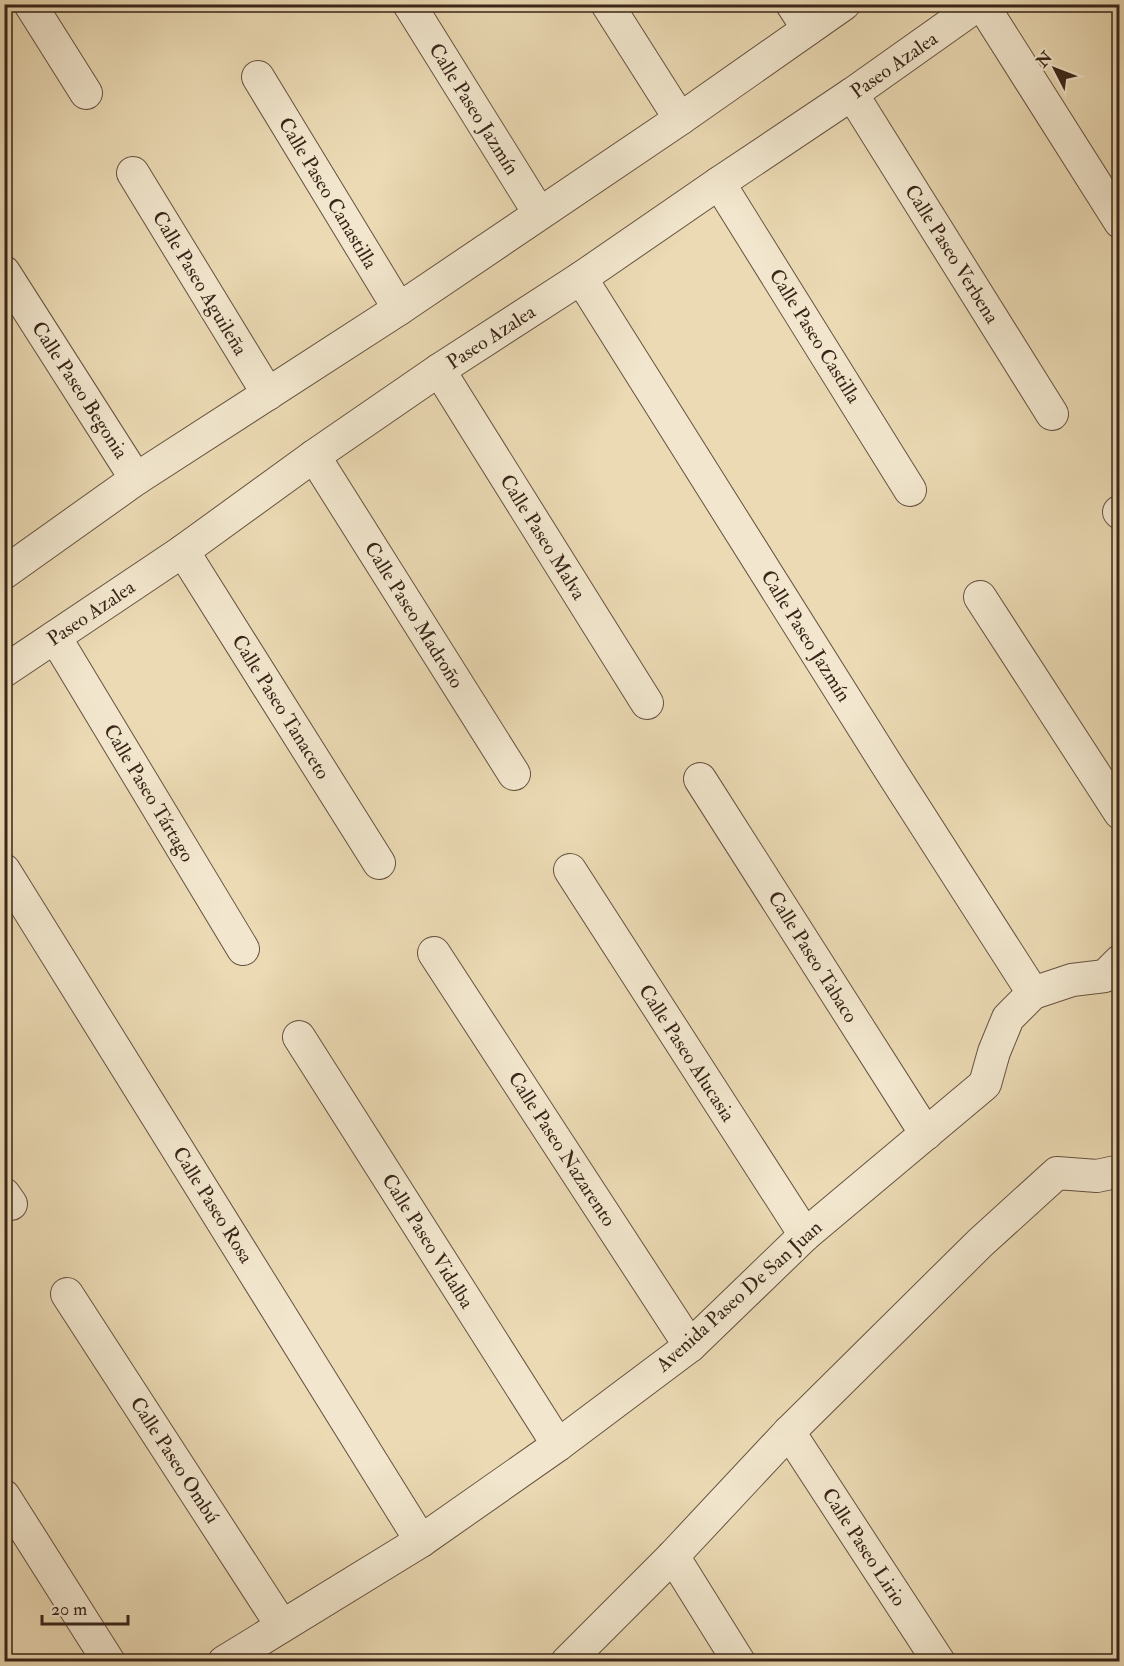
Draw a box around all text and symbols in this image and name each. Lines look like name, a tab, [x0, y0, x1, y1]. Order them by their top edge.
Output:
street label: Paseo Azalea	[846, 25, 943, 104]
street label: Calle Paseo Jazmín	[423, 38, 525, 180]
north arrow	[1025, 39, 1085, 99]
text: N	[1032, 47, 1057, 72]
street label: Calle Paseo Canastilla	[273, 113, 384, 274]
street label: Calle Paseo Verbena	[899, 180, 1005, 329]
street label: Calle Paseo Aguileña	[147, 206, 253, 361]
street label: Calle Paseo Castilla	[764, 264, 867, 409]
street label: Paseo Azalea	[442, 299, 541, 375]
street label: Calle Paseo Begonia	[26, 317, 134, 464]
street label: Calle Paseo Malva	[494, 470, 592, 605]
street label: Calle Paseo Madroño	[359, 537, 469, 693]
street label: Calle Paseo Jazmín	[755, 565, 857, 707]
street label: Paseo Azalea	[42, 574, 140, 652]
street label: Calle Paseo Tanaceto	[226, 630, 336, 784]
street label: Calle Paseo Tártago	[98, 719, 200, 867]
street label: Calle Paseo Tabaco	[763, 887, 863, 1027]
street label: Calle Paseo Alucasia	[633, 980, 741, 1127]
street label: Calle Paseo Nazarento	[503, 1067, 621, 1231]
street label: Calle Paseo Rosa	[167, 1142, 259, 1269]
street label: Calle Paseo Vidalba	[376, 1169, 480, 1314]
street label: Avenida Paseo De San Juan	[650, 1215, 827, 1378]
street label: Calle Paseo Ombú	[125, 1392, 225, 1528]
street label: Calle Paseo Lirio	[816, 1483, 912, 1611]
scale bar	[42, 1588, 128, 1626]
text: 20 m	[51, 1598, 87, 1621]

